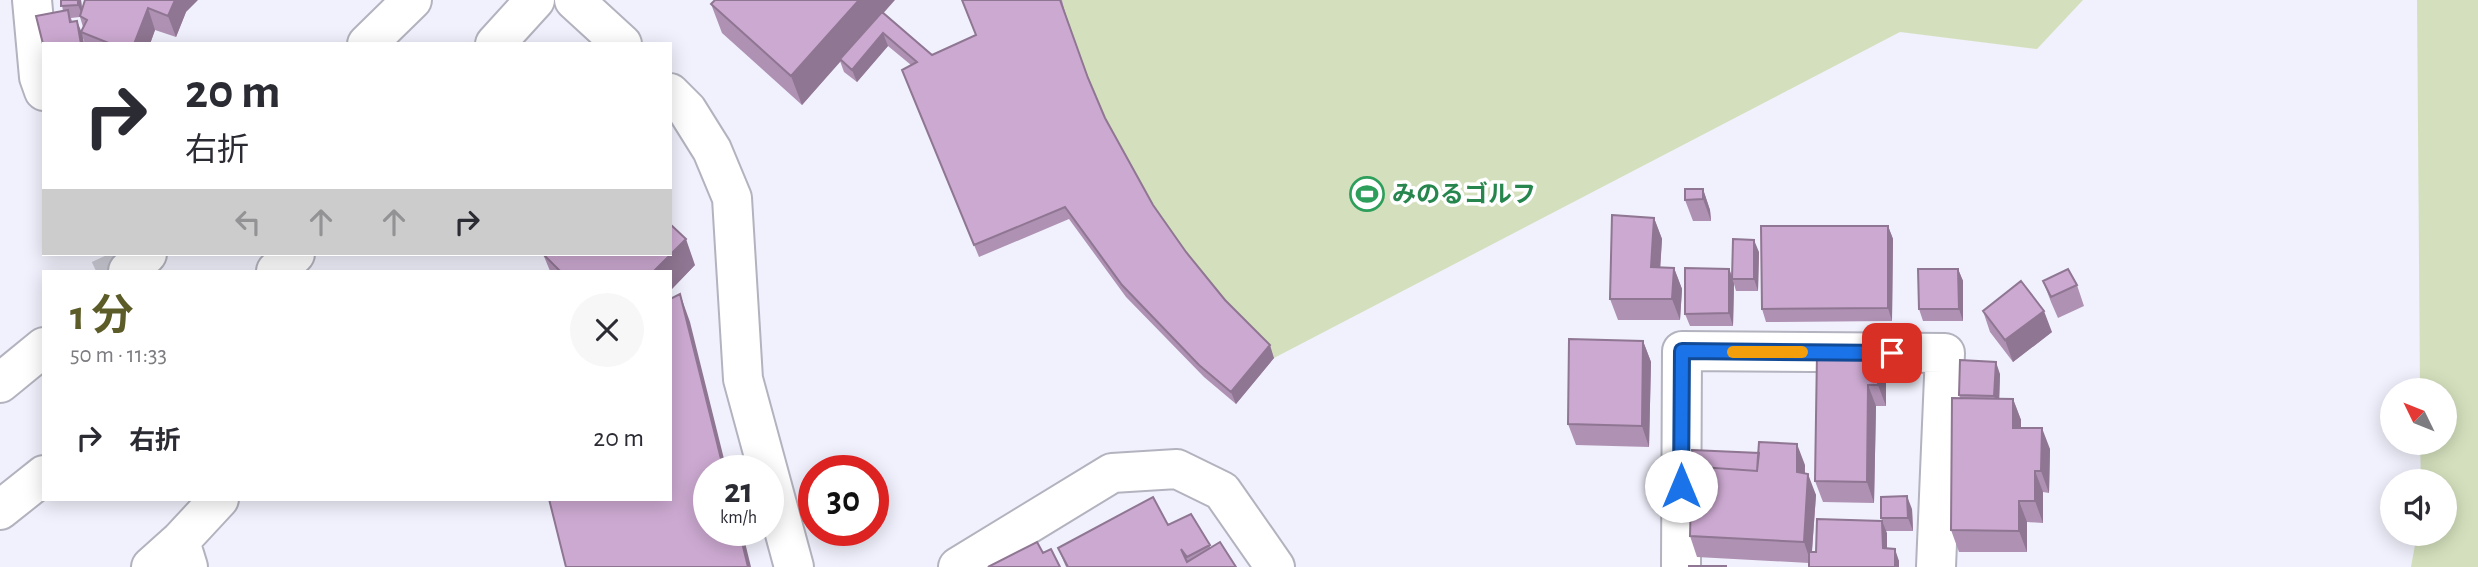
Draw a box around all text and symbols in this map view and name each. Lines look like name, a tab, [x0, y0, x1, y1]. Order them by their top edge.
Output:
text: 20 m	[185, 68, 281, 117]
icon: right	[70, 70, 161, 161]
text: 右折	[185, 134, 249, 166]
sports icon: みのるゴルフ	[1348, 175, 1386, 213]
place label: みのるゴルフ	[1392, 181, 1536, 207]
icon: left	[229, 203, 267, 241]
icon: ahead	[302, 203, 340, 241]
icon: ahead	[375, 203, 413, 241]
icon: right	[448, 203, 486, 241]
button: close	[570, 293, 644, 367]
text: 1 分	[70, 295, 133, 337]
pin	[1862, 323, 1922, 383]
icon: arrive	[1873, 334, 1911, 372]
text: 50 m · 11:33	[70, 344, 167, 367]
north arrow	[2380, 378, 2457, 455]
map controls	[2380, 378, 2457, 546]
icon: right	[70, 419, 108, 457]
text: 20 m	[593, 425, 644, 451]
text: 右折	[129, 428, 181, 454]
position arrow	[1644, 449, 1718, 523]
speed limit sign: 30	[798, 455, 889, 546]
button: sound	[2380, 469, 2457, 546]
text: 21	[724, 474, 753, 509]
text: km/h	[720, 509, 757, 527]

